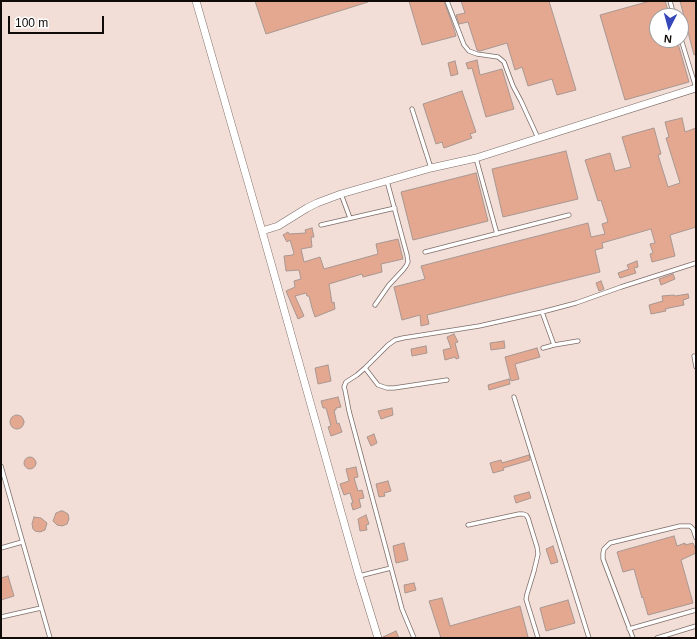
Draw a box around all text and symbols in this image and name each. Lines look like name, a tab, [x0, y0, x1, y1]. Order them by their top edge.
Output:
scale bar	[10, 8, 106, 34]
north arrow	[649, 8, 689, 48]
text: 100 m	[15, 16, 48, 30]
text: N	[663, 33, 672, 45]

